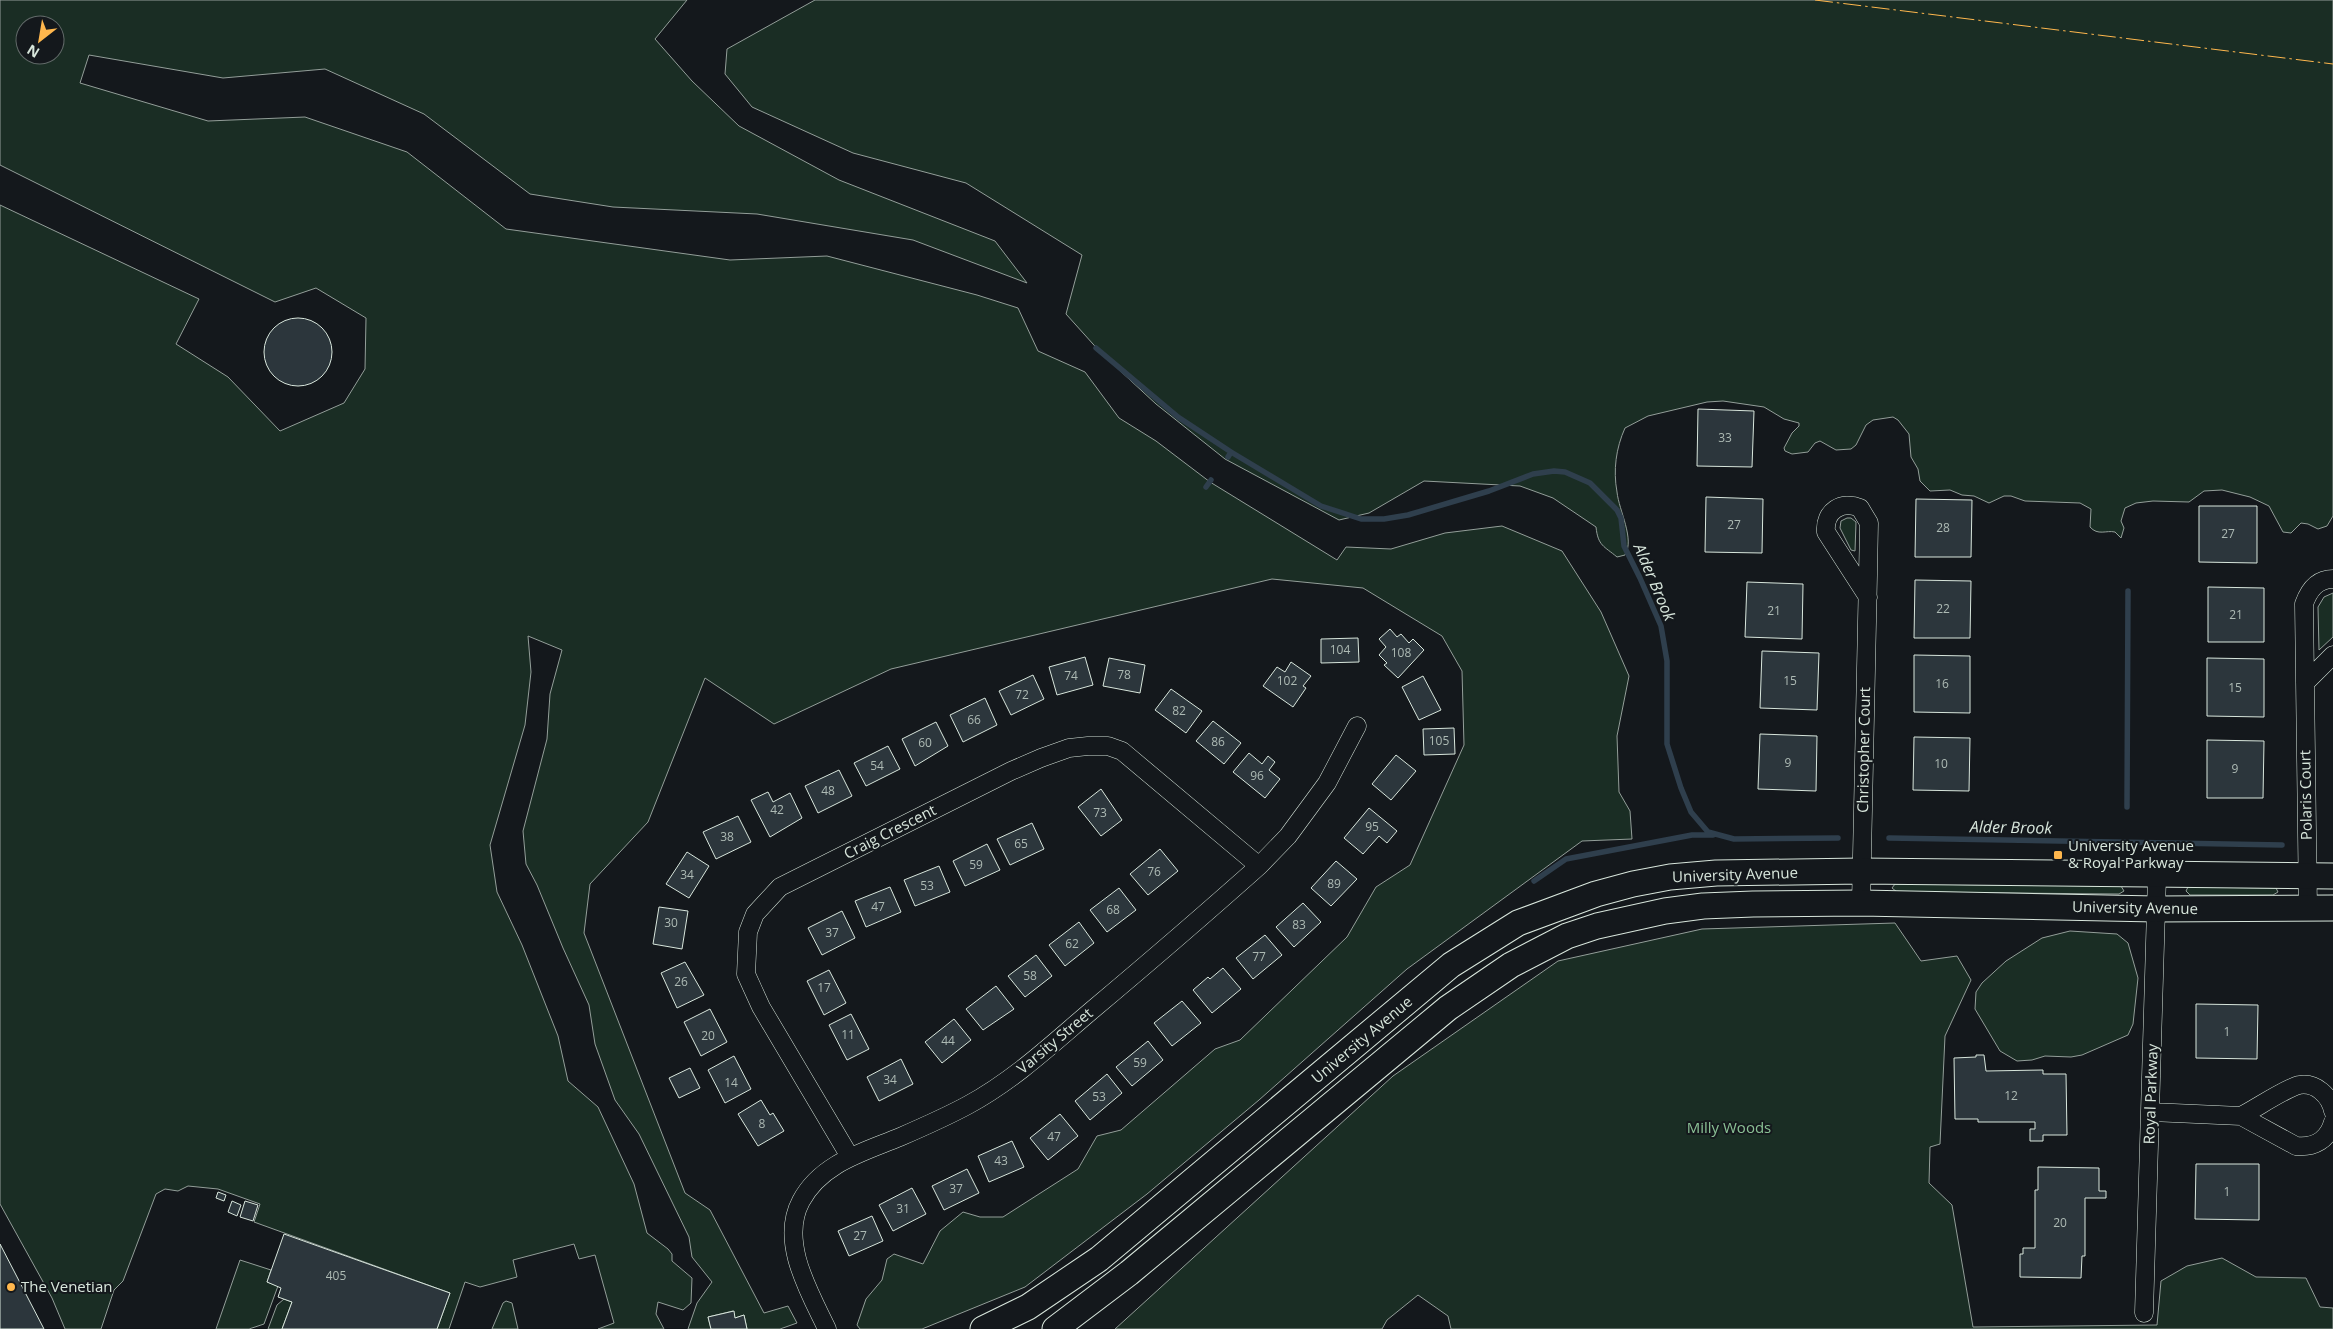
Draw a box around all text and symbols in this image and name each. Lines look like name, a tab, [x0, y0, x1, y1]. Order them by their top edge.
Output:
north arrow	[15, 15, 65, 65]
text: N	[23, 40, 43, 63]
house number: 33	[1718, 429, 1732, 446]
house number: 27	[1727, 516, 1741, 533]
house number: 28	[1936, 519, 1950, 536]
house number: 27	[2221, 525, 2235, 542]
water label: Alder Brook	[1628, 539, 1682, 625]
house number: 22	[1936, 600, 1950, 617]
house number: 21	[1767, 602, 1781, 619]
house number: 21	[2229, 606, 2243, 623]
house number: 104	[1330, 641, 1350, 658]
house number: 108	[1391, 644, 1411, 661]
house number: 78	[1117, 666, 1131, 683]
house number: 74	[1064, 667, 1078, 684]
house number: 102	[1277, 672, 1297, 689]
house number: 15	[1783, 672, 1797, 689]
house number: 16	[1935, 675, 1949, 692]
house number: 15	[2228, 679, 2242, 696]
house number: 72	[1015, 686, 1029, 703]
street label: Christopher Court	[1852, 687, 1874, 813]
house number: 82	[1172, 702, 1186, 719]
house number: 66	[967, 711, 981, 728]
house number: 105	[1429, 732, 1449, 749]
house number: 86	[1211, 733, 1225, 750]
house number: 60	[918, 734, 932, 751]
street label: Polaris Court	[2294, 750, 2316, 840]
house number: 9	[1785, 754, 1792, 771]
house number: 10	[1934, 755, 1948, 772]
house number: 54	[870, 757, 884, 774]
house number: 9	[2232, 760, 2239, 777]
house number: 96	[1250, 767, 1264, 784]
house number: 48	[821, 782, 835, 799]
street label: Craig Crescent	[840, 799, 939, 863]
house number: 42	[770, 801, 784, 818]
house number: 73	[1093, 804, 1107, 821]
water label: Alder Brook	[1969, 815, 2054, 839]
house number: 95	[1365, 818, 1379, 835]
house number: 38	[720, 828, 734, 845]
house number: 65	[1014, 835, 1028, 852]
place label: University Avenue & Royal Parkway	[2068, 835, 2194, 872]
marker: University Avenue & Royal Parkway	[2052, 849, 2064, 861]
house number: 59	[969, 856, 983, 873]
street label: University Avenue	[1672, 862, 1798, 886]
house number: 76	[1147, 863, 1161, 880]
house number: 34	[680, 866, 694, 883]
house number: 89	[1327, 875, 1341, 892]
house number: 53	[920, 877, 934, 894]
street label: University Avenue	[2072, 896, 2198, 918]
house number: 47	[871, 898, 885, 915]
house number: 68	[1106, 901, 1120, 918]
house number: 30	[664, 914, 678, 931]
house number: 83	[1292, 916, 1306, 933]
house number: 37	[825, 924, 839, 941]
house number: 62	[1065, 935, 1079, 952]
house number: 77	[1252, 948, 1266, 965]
house number: 58	[1023, 967, 1037, 984]
house number: 26	[674, 973, 688, 990]
house number: 17	[817, 979, 831, 996]
street label: University Avenue	[1307, 991, 1416, 1087]
street label: Varsity Street	[1012, 1003, 1096, 1078]
house number: 1	[2224, 1023, 2230, 1040]
house number: 11	[841, 1026, 855, 1043]
house number: 20	[701, 1027, 715, 1044]
house number: 44	[941, 1032, 955, 1049]
street label: Royal Parkway	[2138, 1043, 2162, 1145]
house number: 59	[1133, 1054, 1147, 1071]
house number: 34	[883, 1071, 897, 1088]
house number: 14	[724, 1074, 738, 1091]
house number: 12	[2004, 1087, 2018, 1104]
house number: 53	[1092, 1088, 1106, 1105]
house number: 8	[759, 1115, 766, 1132]
park label: Milly Woods	[1687, 1117, 1771, 1137]
house number: 47	[1047, 1128, 1061, 1145]
house number: 43	[994, 1152, 1008, 1169]
house number: 37	[949, 1180, 963, 1197]
house number: 1	[2224, 1183, 2230, 1200]
house number: 31	[896, 1200, 910, 1217]
house number: 20	[2053, 1214, 2067, 1231]
house number: 27	[853, 1227, 867, 1244]
house number: 405	[326, 1267, 346, 1284]
place label: The Venetian	[21, 1276, 112, 1296]
marker: The Venetian	[5, 1281, 17, 1293]

